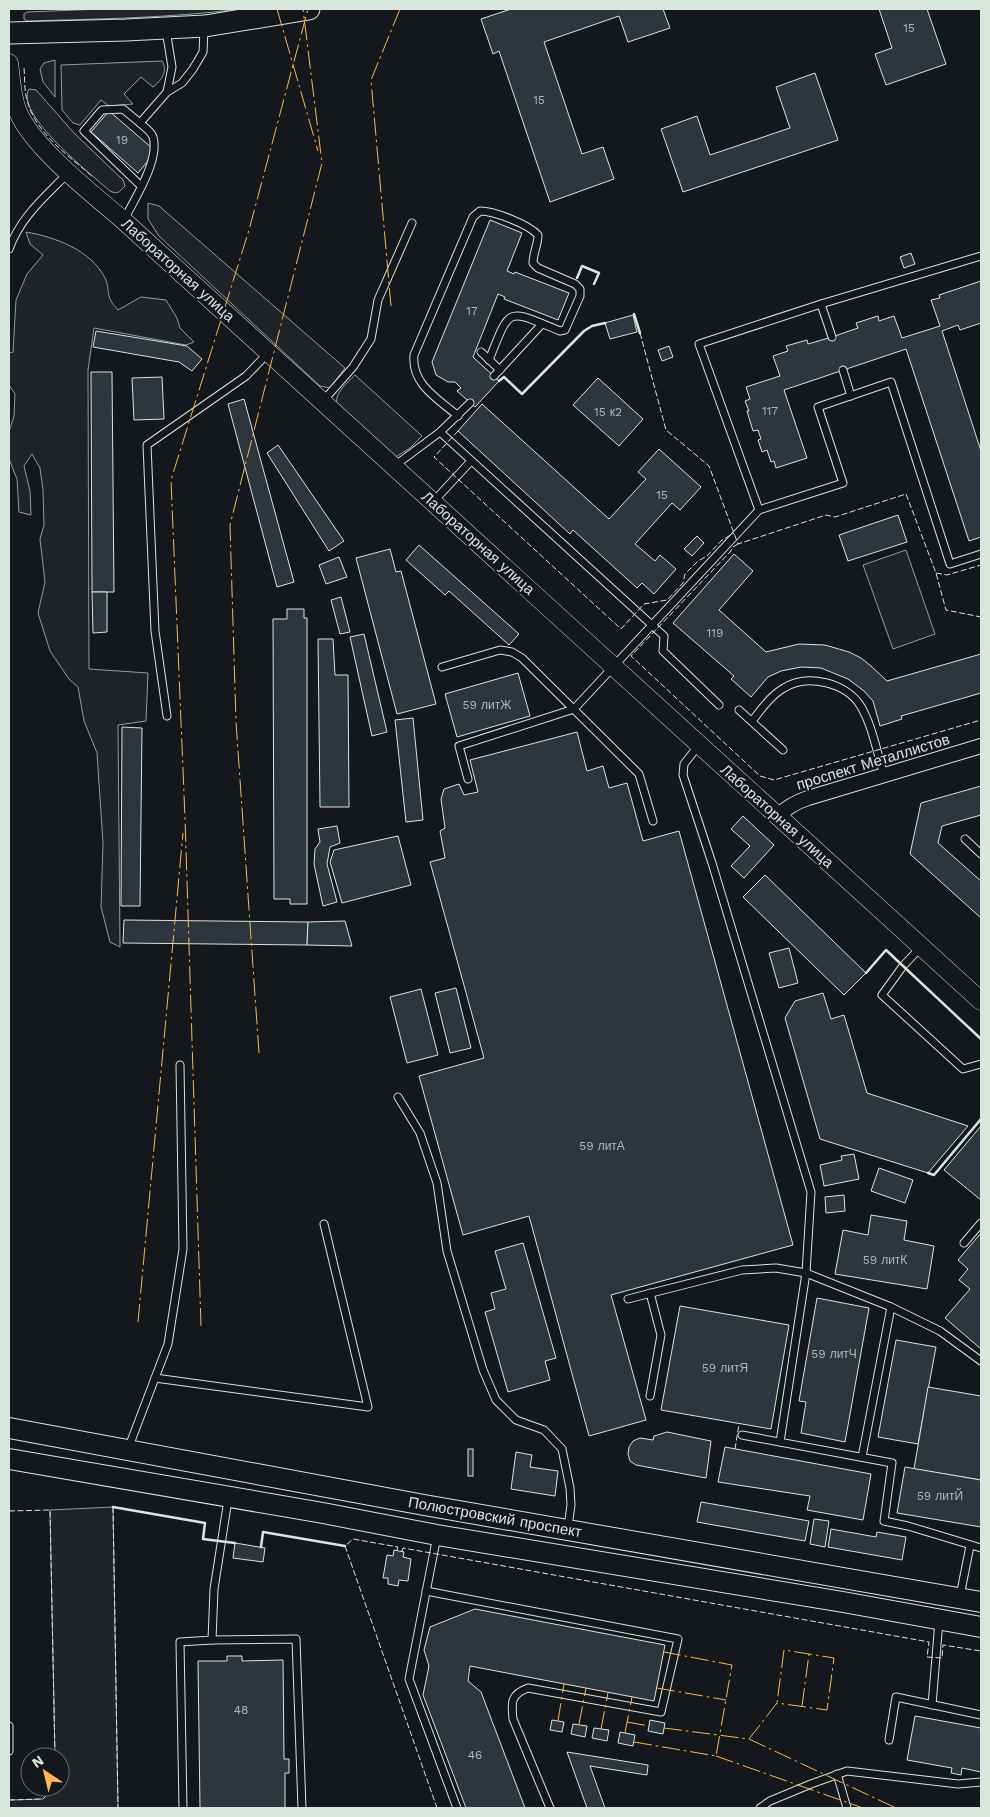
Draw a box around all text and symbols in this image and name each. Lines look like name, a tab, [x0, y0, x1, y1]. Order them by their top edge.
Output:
house number: 15	[903, 21, 915, 35]
house number: 15	[533, 93, 545, 107]
house number: 19	[116, 133, 128, 147]
street label: Лабораторная улица	[118, 214, 239, 326]
house number: 17	[466, 304, 478, 318]
house number: 117	[762, 404, 778, 418]
house number: 15 к2	[594, 405, 622, 419]
street label: Лабораторная улица	[418, 487, 539, 599]
house number: 15	[656, 488, 668, 502]
house number: 119	[707, 626, 723, 640]
house number: 59 литЖ	[463, 698, 511, 712]
street label: проспект Металлистов	[794, 730, 952, 794]
street label: Лабораторная улица	[717, 760, 838, 872]
house number: 59 литА	[579, 1139, 625, 1153]
house number: 59 литК	[863, 1253, 907, 1267]
house number: 59 литЧ	[811, 1347, 857, 1361]
house number: 59 литЯ	[702, 1361, 748, 1375]
house number: 59 литЙ	[917, 1488, 963, 1503]
street label: Полюстровский проспект	[407, 1493, 583, 1541]
house number: 48	[234, 1703, 248, 1717]
north arrow	[20, 1747, 70, 1797]
house number: 46	[468, 1748, 482, 1762]
text: N	[29, 1752, 46, 1771]

